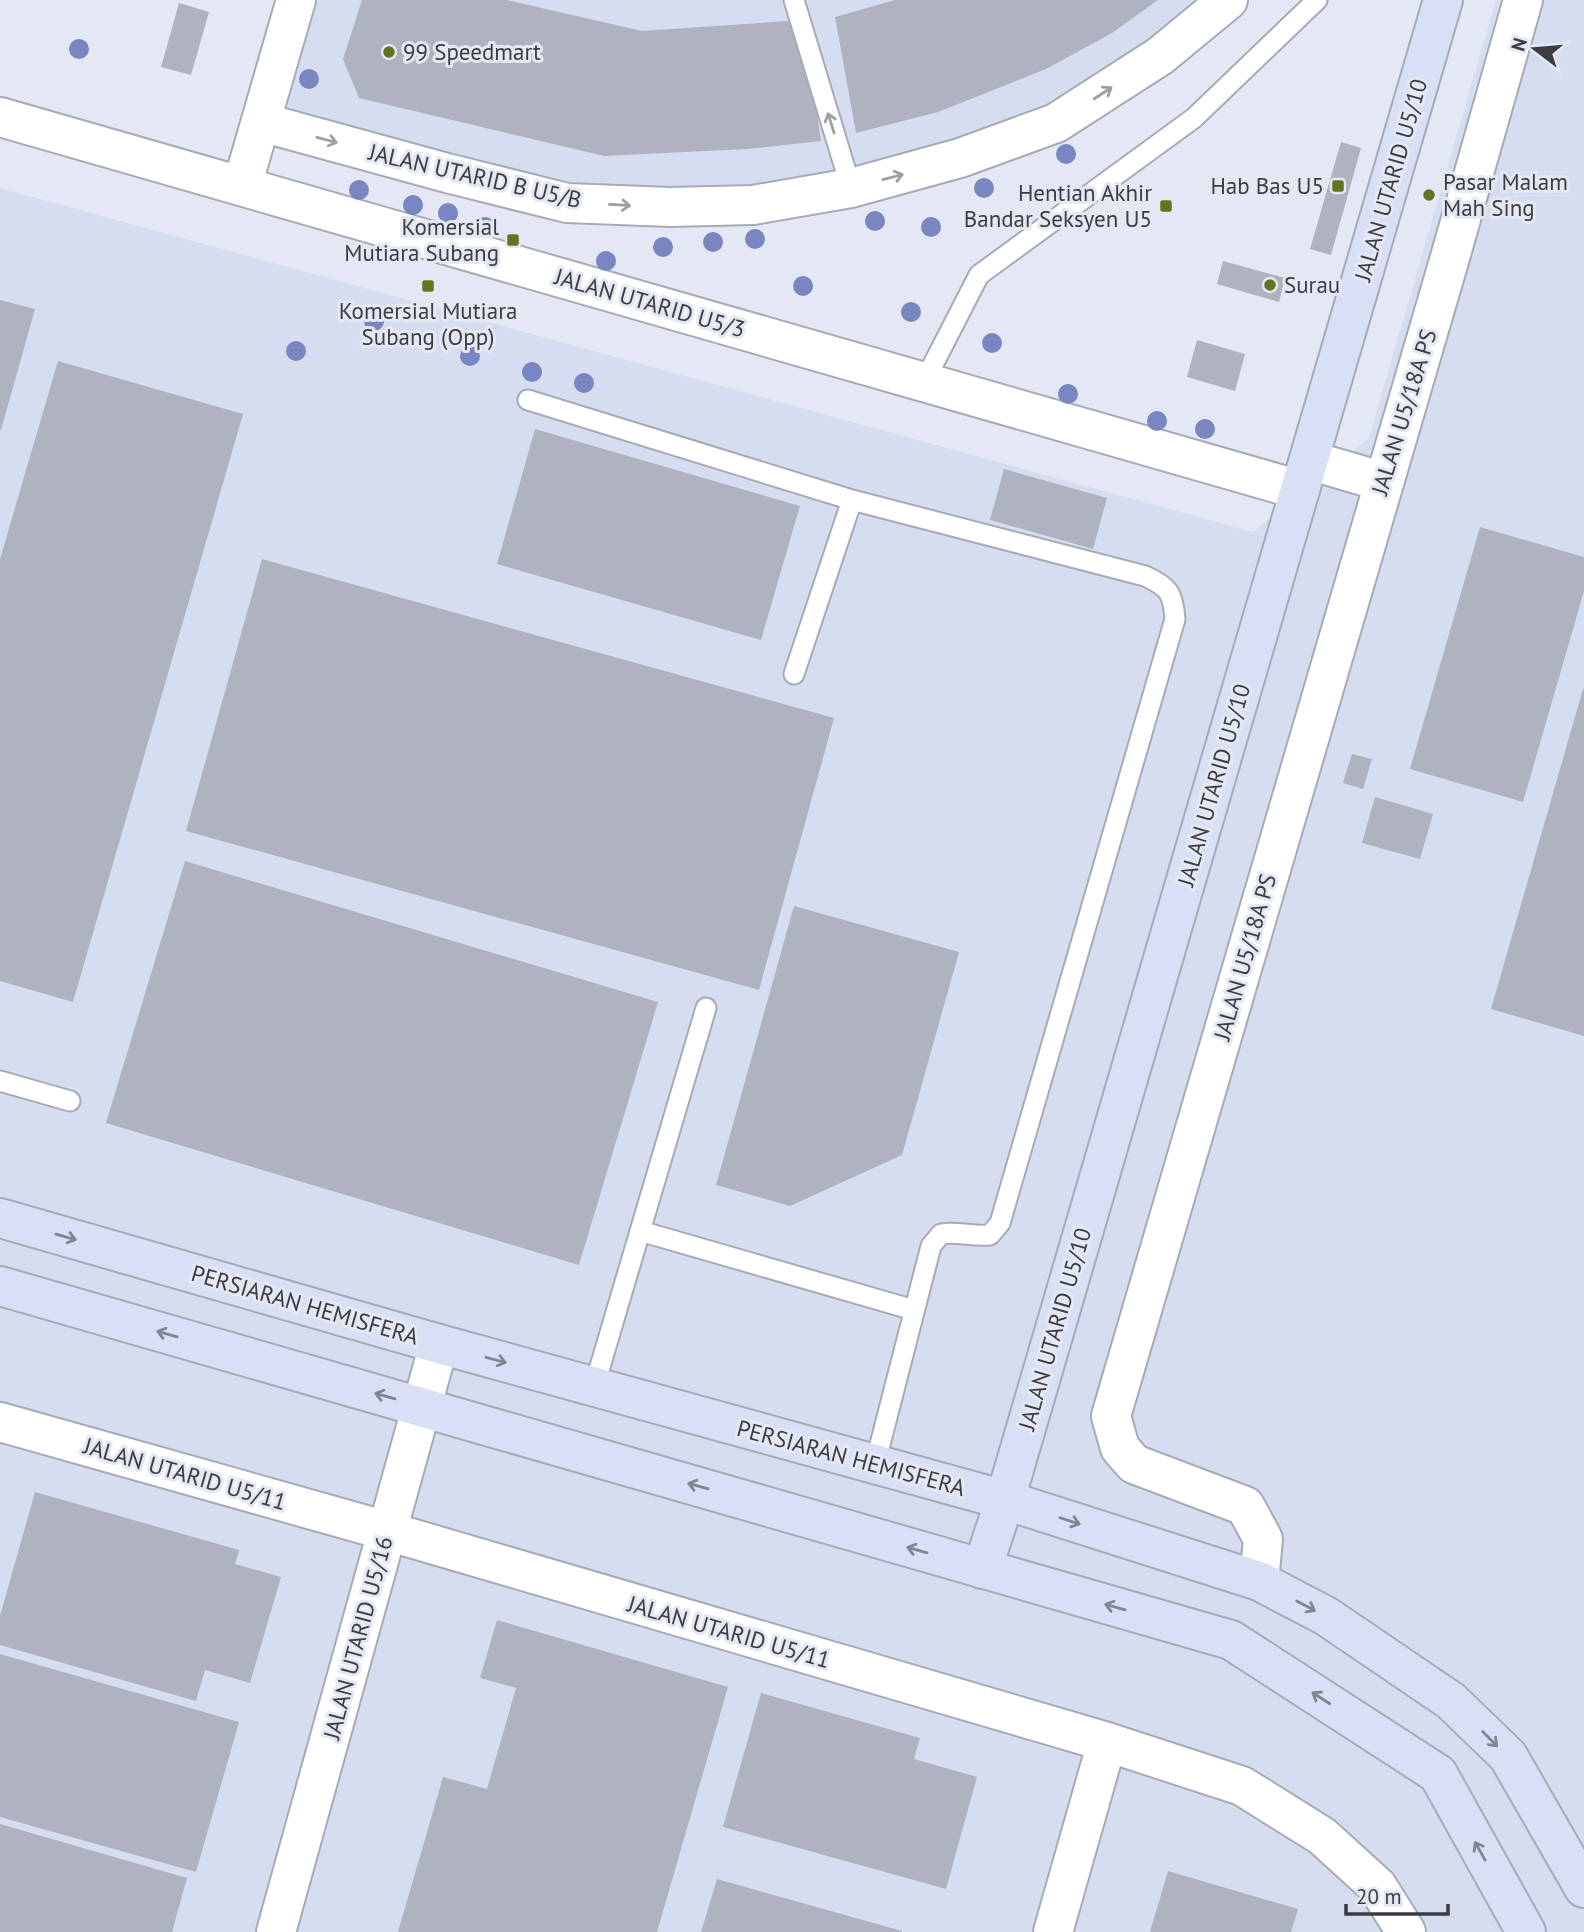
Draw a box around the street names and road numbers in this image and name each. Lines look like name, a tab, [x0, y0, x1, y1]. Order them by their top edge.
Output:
street label: JALAN UTARID U5/10	[1347, 75, 1433, 285]
street label: JALAN UTARID B U5/B	[365, 137, 584, 214]
street label: JALAN UTARID U5/3	[551, 261, 749, 344]
street label: JALAN U5/18A PS	[1364, 326, 1442, 499]
street label: JALAN UTARID U5/10	[1170, 680, 1256, 890]
street label: JALAN U5/18A PS	[1207, 870, 1282, 1044]
street label: JALAN UTARID U5/10	[1011, 1224, 1097, 1434]
street label: PERSIARAN HEMISFERA	[188, 1258, 423, 1351]
street label: PERSIARAN HEMISFERA	[734, 1413, 969, 1502]
street label: JALAN UTARID U5/11	[80, 1430, 290, 1516]
street label: JALAN UTARID U5/16	[316, 1533, 399, 1744]
street label: JALAN UTARID U5/11	[624, 1588, 834, 1674]

